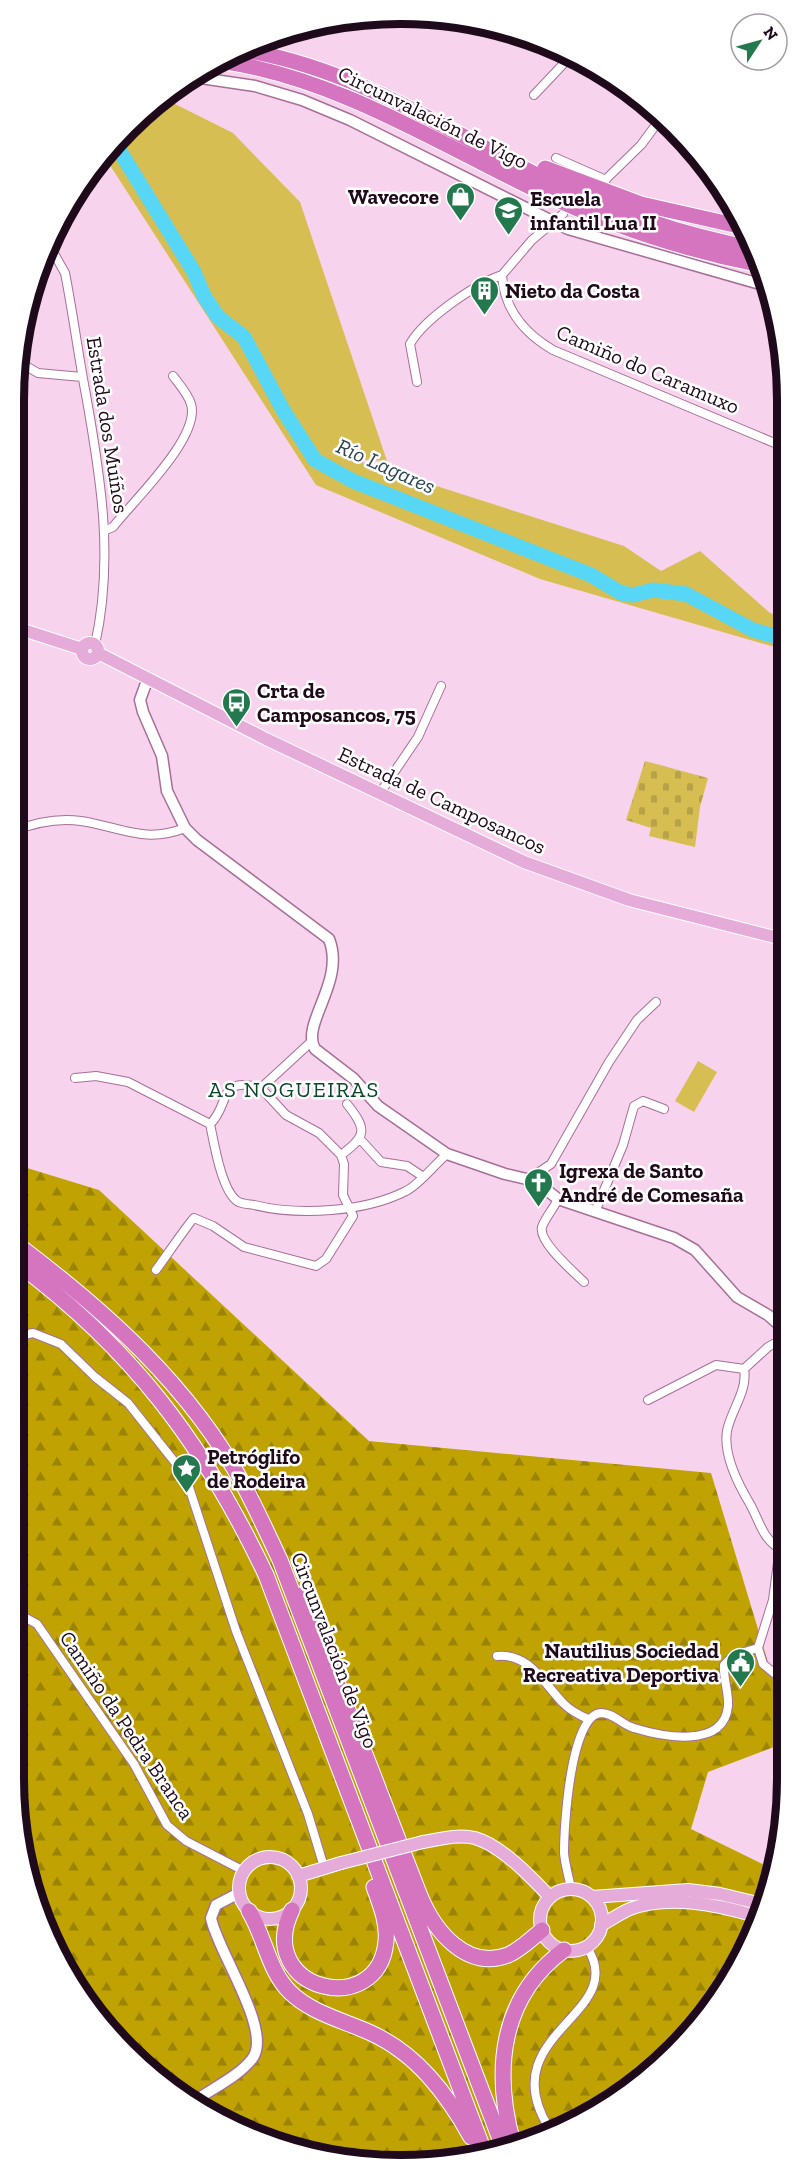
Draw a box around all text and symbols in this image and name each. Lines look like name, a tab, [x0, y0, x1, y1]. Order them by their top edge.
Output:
north arrow	[729, 12, 789, 72]
text: N	[759, 23, 782, 44]
street label: Circunvalación de Vigo	[334, 60, 532, 174]
shop icon: Wavecore	[444, 180, 476, 222]
place label: Wavecore	[348, 184, 439, 209]
place label: Escuela infantil Lua II	[530, 186, 657, 235]
school or university icon: Escuela infantil Lua II	[493, 194, 525, 236]
building icon: Nieto da Costa	[468, 274, 500, 316]
place label: Nieto da Costa	[505, 278, 640, 303]
street label: Camiño do Caramuxo	[553, 319, 743, 419]
street label: Estrada dos Muíños	[82, 335, 134, 515]
water label: Río Lagares	[332, 432, 440, 500]
place label: Crta de Camposancos, 75	[257, 678, 416, 727]
bus stop icon: Crta de Camposancos, 75	[220, 686, 252, 728]
street label: Estrada de Camposancos	[334, 741, 550, 859]
district label: AS NOGUEIRAS	[208, 1076, 380, 1103]
place label: Igrexa de Santo André de Comesaña	[559, 1158, 744, 1207]
church icon: Igrexa de Santo André de Comesaña	[522, 1166, 554, 1208]
place label: Petróglifo de Rodeira	[207, 1444, 306, 1493]
place icon: Petróglifo de Rodeira	[170, 1452, 202, 1494]
street label: Circunvalación de Vigo	[286, 1549, 384, 1751]
street label: Camiño da Pedra Branca	[55, 1626, 199, 1824]
place label: Nautilius Sociedad Recreativa Deportiva	[523, 1638, 719, 1687]
public building icon: Nautilius Sociedad Recreativa Deportiva	[724, 1646, 756, 1688]

